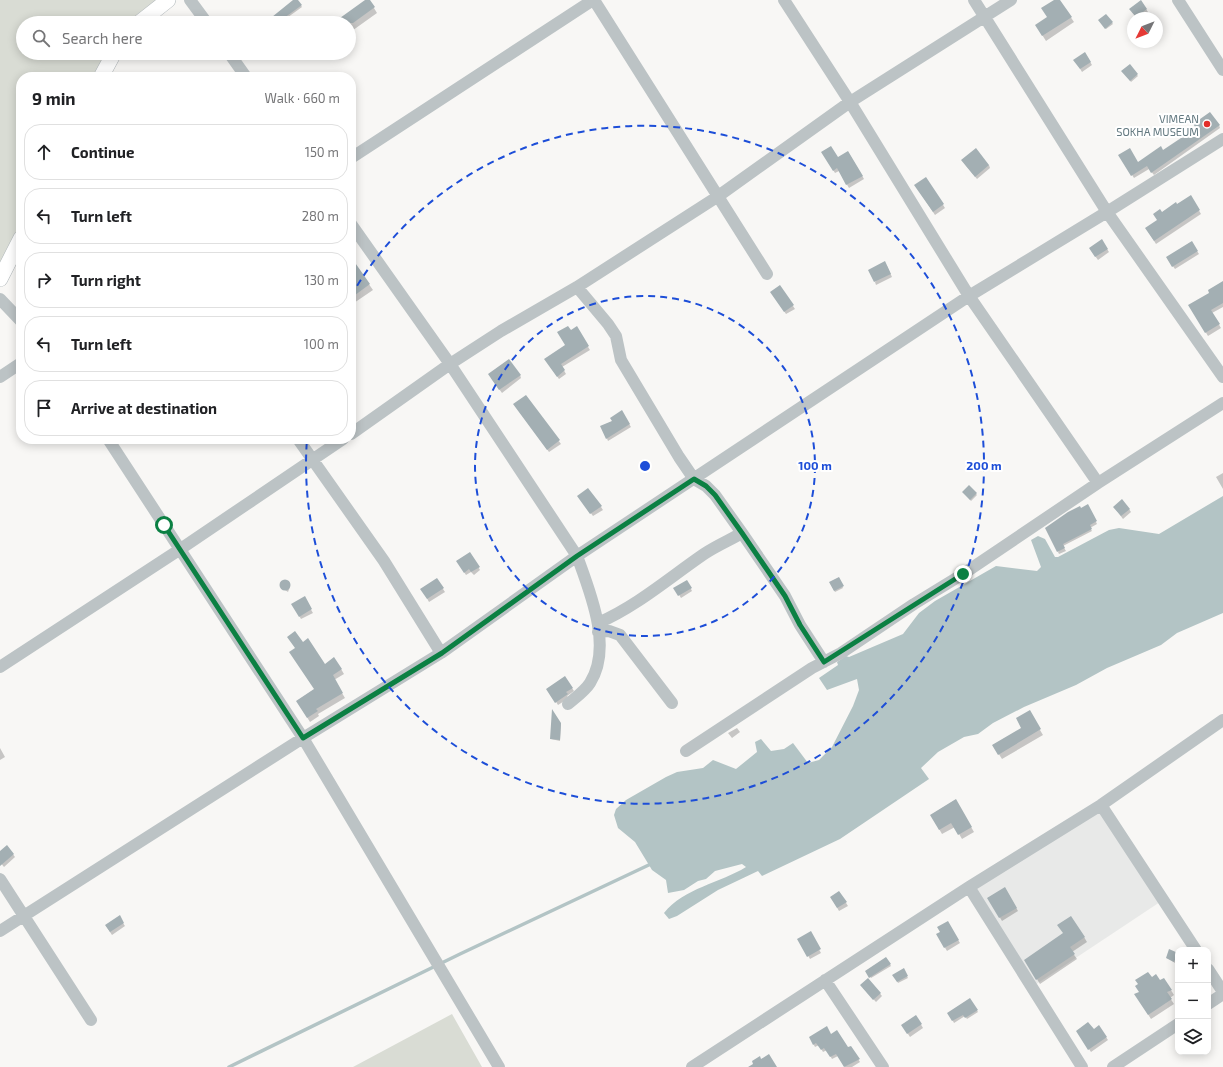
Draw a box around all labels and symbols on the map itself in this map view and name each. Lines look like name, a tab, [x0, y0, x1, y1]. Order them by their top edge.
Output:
north arrow	[1127, 12, 1163, 48]
place label: VIMEAN SOKHA MUSEUM	[1116, 112, 1199, 138]
marker: VIMEAN SOKHA MUSEUM	[1202, 119, 1212, 129]
text: 100 m	[798, 458, 832, 472]
text: 200 m	[966, 458, 1002, 472]
centre of rings	[638, 459, 652, 473]
route start	[155, 516, 173, 534]
route end	[954, 565, 972, 583]

